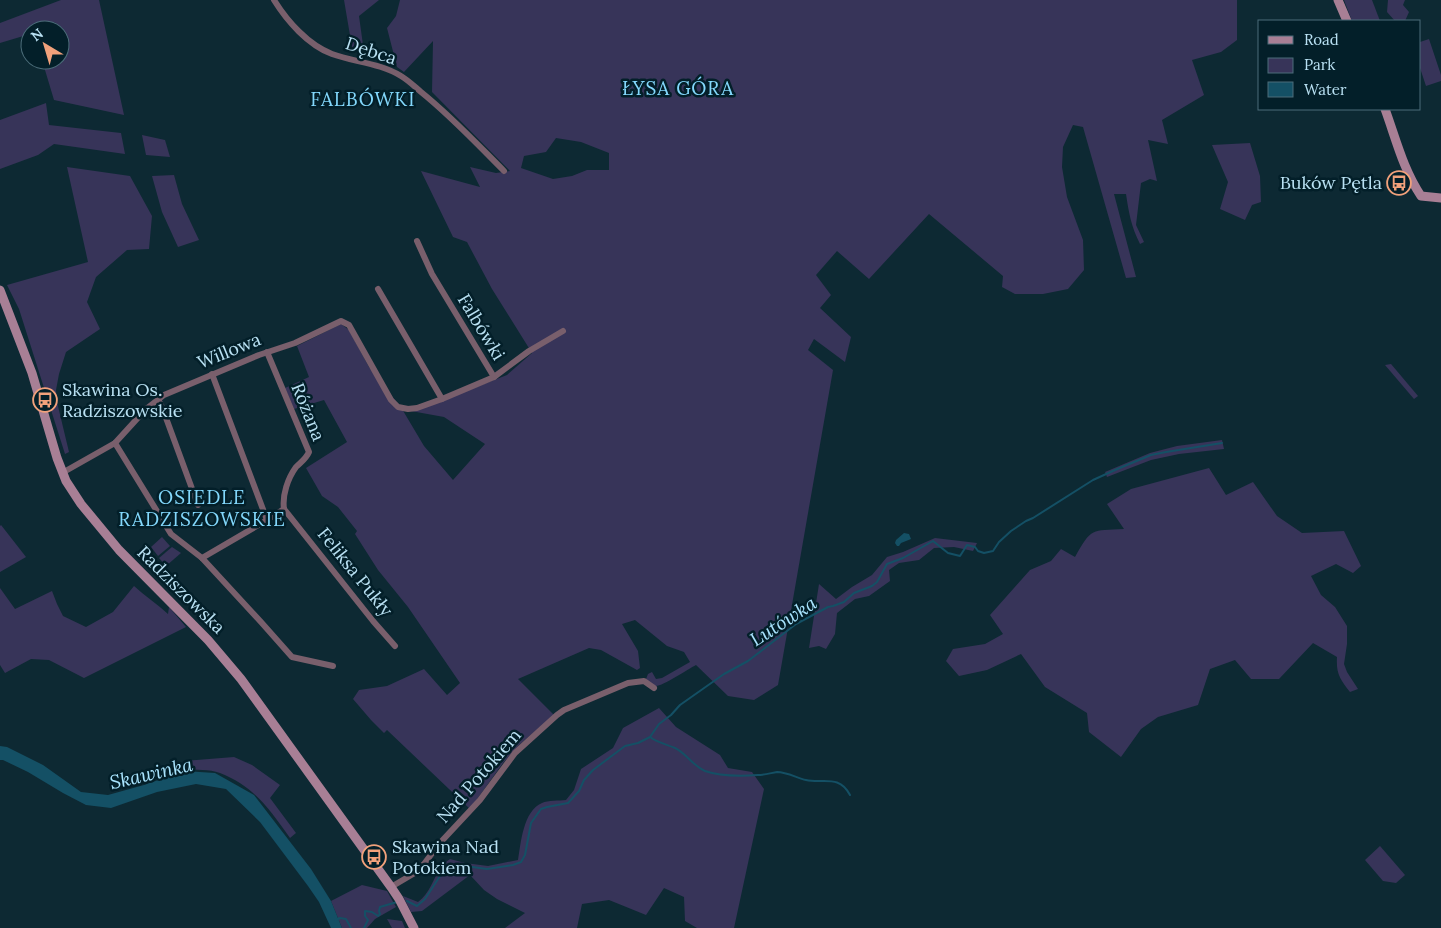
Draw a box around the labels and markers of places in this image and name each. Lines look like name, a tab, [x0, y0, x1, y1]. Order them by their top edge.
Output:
bus stop icon: Buków Pętla	[1386, 170, 1412, 196]
place label: Buków Pętla	[1280, 171, 1382, 194]
place label: Skawina Os. Radziszowskie	[62, 378, 183, 422]
bus stop icon: Skawina Os. Radziszowskie	[32, 387, 58, 413]
place label: Skawina Nad Potokiem	[392, 835, 499, 879]
bus stop icon: Skawina Nad Potokiem	[361, 844, 387, 870]

